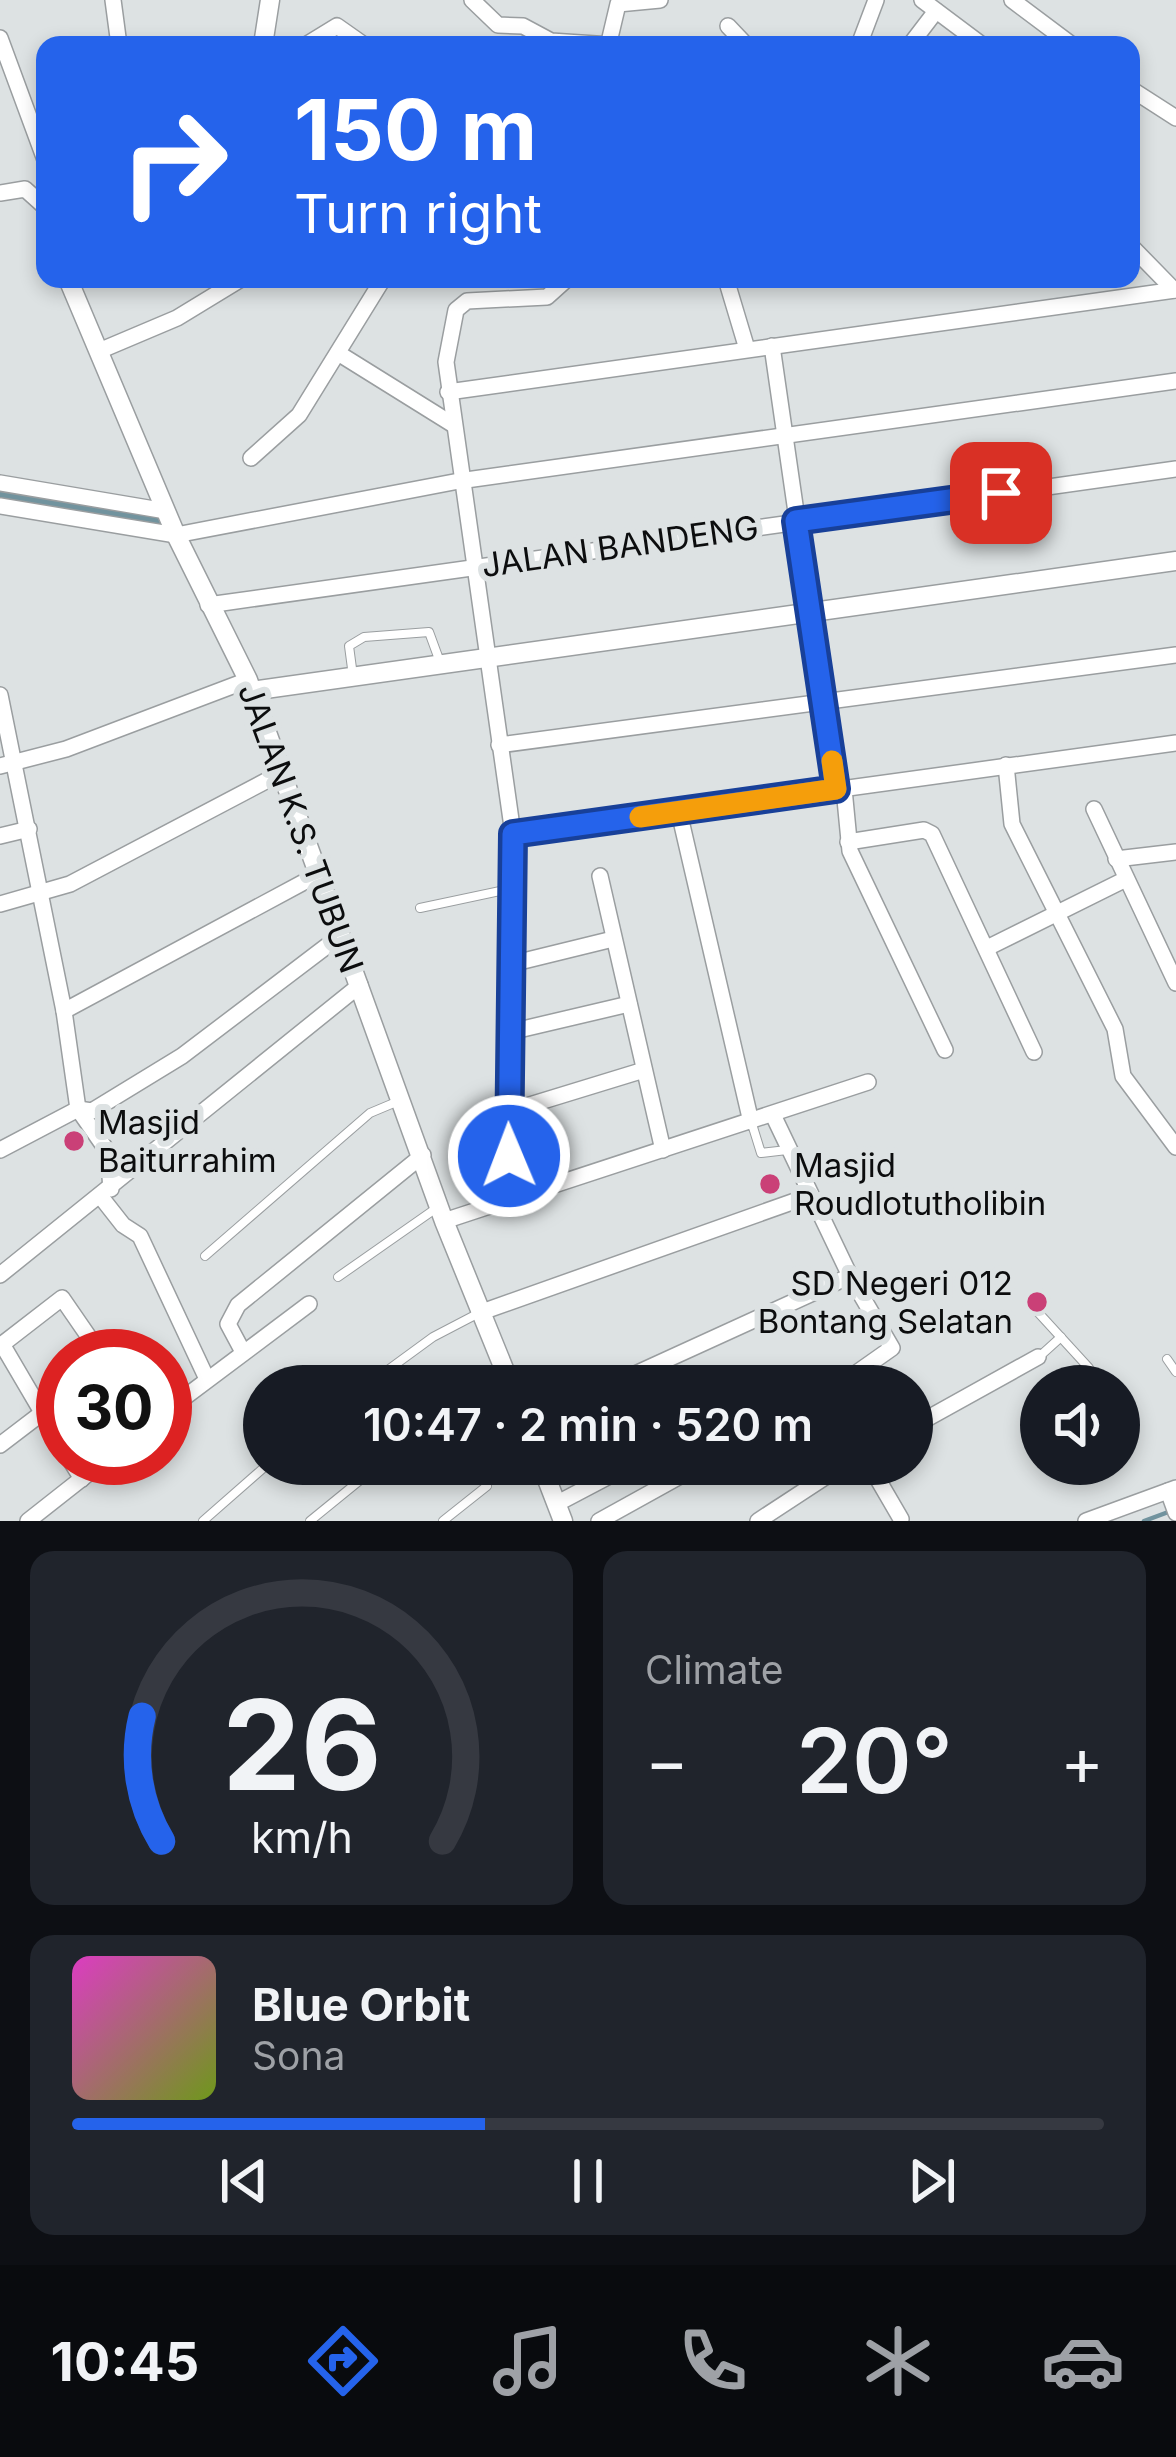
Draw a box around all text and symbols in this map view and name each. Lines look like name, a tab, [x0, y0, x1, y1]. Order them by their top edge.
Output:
text: 150 m	[294, 79, 537, 180]
icon: right	[96, 84, 252, 240]
text: Turn right	[294, 181, 542, 246]
pin	[950, 442, 1052, 544]
icon: arrive	[968, 460, 1034, 526]
street label: JALAN BANDENG	[479, 507, 761, 585]
street label: JALAN K.S. TUBUN	[230, 678, 372, 978]
position arrow	[446, 1093, 572, 1219]
place label: Masjid Baiturrahim	[98, 1102, 277, 1180]
marker: Masjid Baiturrahim	[61, 1128, 87, 1154]
place label: Masjid Roudlotutholibin	[794, 1145, 1046, 1223]
marker: Masjid Roudlotutholibin	[757, 1171, 783, 1197]
place label: SD Negeri 012 Bontang Selatan	[758, 1263, 1013, 1341]
marker: SD Negeri 012 Bontang Selatan	[1024, 1289, 1050, 1315]
speed limit sign: 30	[36, 1329, 192, 1485]
map controls	[1020, 1365, 1140, 1485]
button: sound	[1020, 1365, 1140, 1485]
text: 10:47 · 2 min · 520 m	[363, 1397, 813, 1452]
text: Climate	[645, 1646, 784, 1693]
text: 26	[222, 1669, 381, 1820]
text: 20°	[796, 1706, 953, 1815]
text: −	[645, 1721, 689, 1801]
text: +	[1060, 1721, 1104, 1801]
text: km/h	[251, 1811, 352, 1863]
text: Blue Orbit	[252, 1977, 470, 2032]
text: Sona	[252, 2032, 345, 2079]
icon: previous	[211, 2148, 277, 2214]
icon: pause	[555, 2148, 621, 2214]
icon: next	[899, 2148, 965, 2214]
icon: directions	[301, 2319, 385, 2403]
icon: music	[486, 2319, 570, 2403]
icon: phone	[671, 2319, 755, 2403]
icon: climate	[856, 2319, 940, 2403]
icon: car	[1041, 2319, 1125, 2403]
text: 10:45	[51, 2329, 199, 2394]

